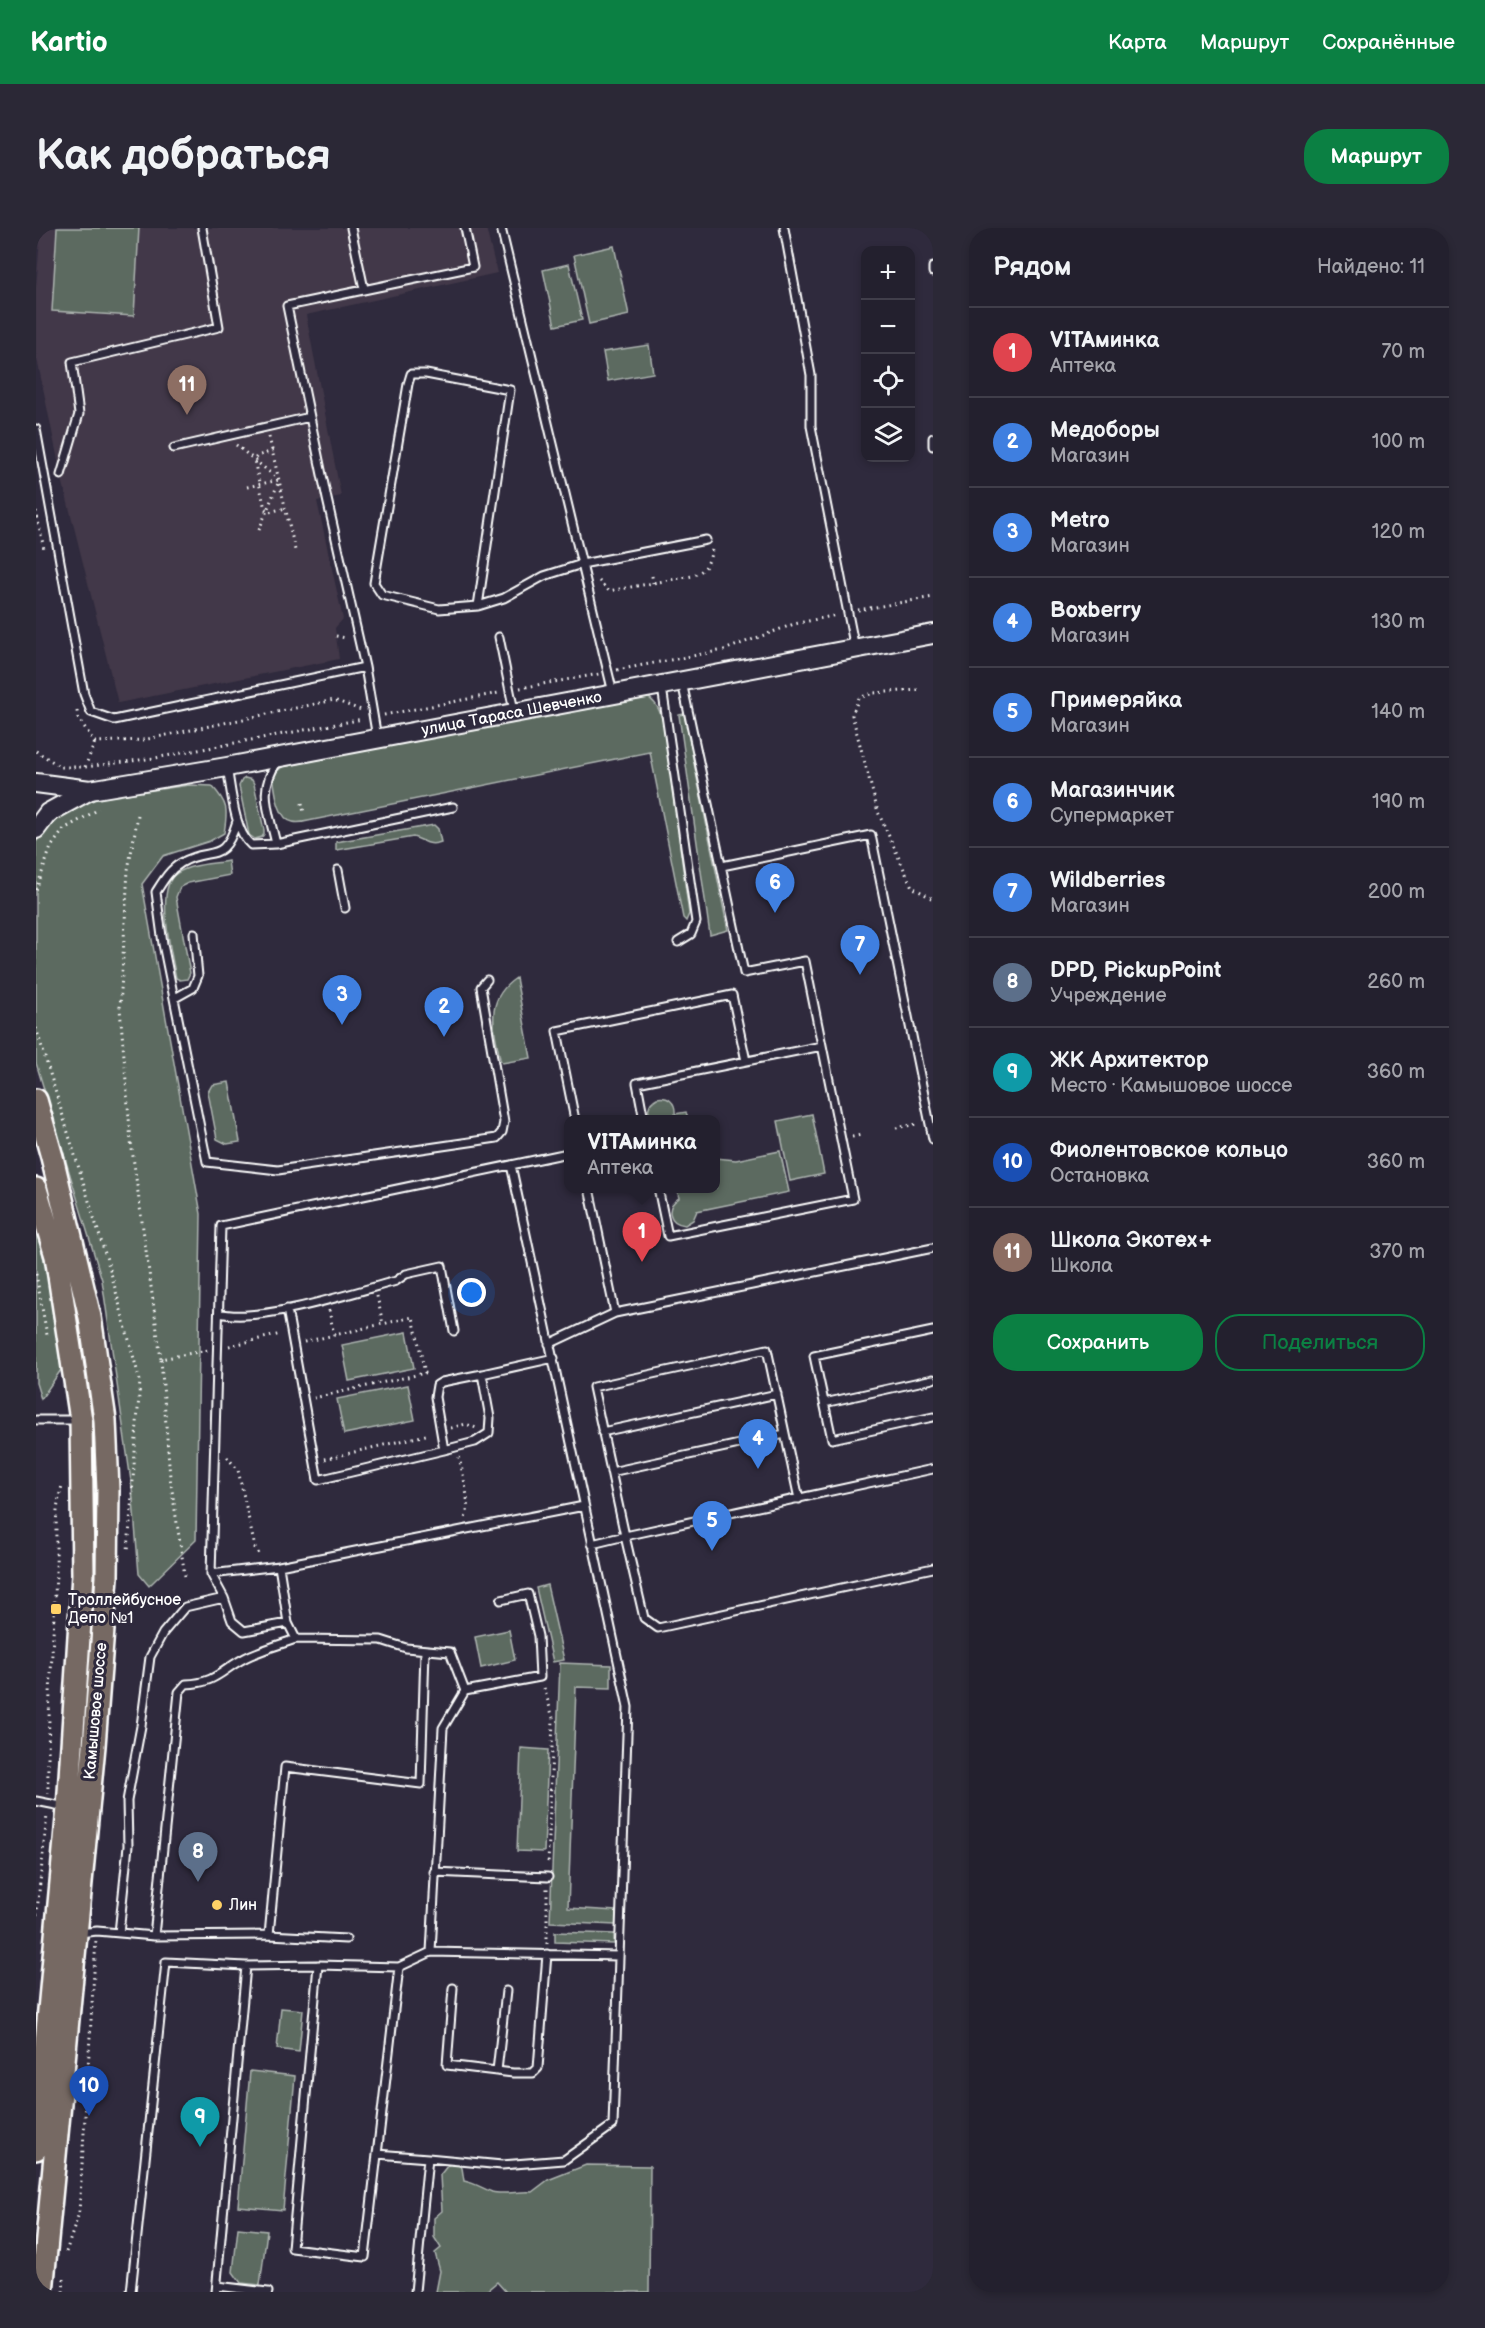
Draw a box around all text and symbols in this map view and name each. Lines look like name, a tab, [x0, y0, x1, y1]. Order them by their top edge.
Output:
text: Kartio	[30, 26, 108, 59]
text: Карта	[1108, 30, 1167, 55]
text: Маршрут	[1200, 30, 1289, 55]
text: Сохранённые	[1322, 30, 1455, 55]
button: Маршрут	[1304, 129, 1449, 184]
text: Как добраться	[36, 131, 331, 182]
map controls	[861, 246, 915, 462]
button: +	[861, 246, 915, 300]
text: Рядом	[993, 252, 1071, 283]
text: Найдено: 11	[1317, 255, 1425, 279]
button: −	[861, 300, 915, 354]
text: VITAминка	[1050, 327, 1159, 354]
text: 1	[1008, 340, 1017, 364]
text: 70 m	[1381, 340, 1425, 364]
button: locate	[861, 354, 915, 408]
text: Аптека	[1050, 354, 1116, 378]
pin: 11	[168, 366, 206, 415]
button: layers	[861, 408, 915, 462]
text: Медоборы	[1050, 417, 1160, 444]
text: 2	[1007, 430, 1018, 454]
text: 100 m	[1372, 430, 1425, 454]
text: Магазин	[1050, 444, 1130, 468]
text: Metro	[1050, 507, 1110, 534]
text: 3	[1007, 520, 1018, 544]
text: 120 m	[1372, 520, 1425, 544]
text: Магазин	[1050, 534, 1130, 558]
text: Boxberry	[1050, 597, 1141, 624]
text: 4	[1007, 610, 1018, 634]
text: 130 m	[1371, 610, 1425, 634]
text: Магазин	[1050, 624, 1130, 648]
street label: улица Тараса Шевченко	[420, 687, 603, 740]
text: Примеряйка	[1050, 687, 1182, 714]
text: 5	[1007, 700, 1018, 724]
text: 140 m	[1371, 700, 1425, 724]
text: Магазин	[1050, 714, 1130, 738]
text: Магазинчик	[1050, 777, 1174, 804]
text: 6	[1006, 790, 1019, 814]
text: 190 m	[1372, 790, 1425, 814]
text: Супермаркет	[1050, 804, 1174, 828]
pin: 6	[756, 864, 794, 913]
text: Wildberries	[1050, 867, 1165, 894]
text: 7	[1007, 880, 1018, 904]
text: 200 m	[1368, 880, 1425, 904]
text: Магазин	[1050, 894, 1130, 918]
pin: 7	[840, 926, 880, 975]
text: DPD, PickupPoint	[1050, 957, 1221, 984]
text: 8	[1006, 970, 1019, 994]
text: 260 m	[1367, 970, 1425, 994]
pin: 3	[322, 976, 362, 1025]
text: Учреждение	[1050, 984, 1167, 1008]
pin: 2	[424, 988, 464, 1037]
text: ЖК Архитектор	[1050, 1047, 1209, 1074]
text: 9	[1007, 1060, 1018, 1084]
text: 360 m	[1367, 1060, 1425, 1084]
text: Место · Камышовое шоссе	[1050, 1074, 1292, 1098]
popup	[564, 1115, 720, 1193]
text: VITAминка	[587, 1129, 697, 1156]
text: Фиолентовское кольцо	[1050, 1137, 1288, 1164]
text: 10	[1002, 1150, 1023, 1174]
text: 360 m	[1367, 1150, 1425, 1174]
text: Аптека	[587, 1156, 654, 1180]
text: Остановка	[1050, 1164, 1149, 1188]
pin: 1	[622, 1212, 662, 1262]
text: Школа Экотех+	[1050, 1227, 1214, 1254]
text: 11	[1004, 1240, 1021, 1264]
text: 370 m	[1369, 1240, 1425, 1264]
text: Школа	[1050, 1254, 1113, 1278]
your location	[457, 1278, 486, 1307]
button: Сохранить	[993, 1314, 1203, 1371]
button: Поделиться	[1215, 1314, 1425, 1371]
pin: 4	[738, 1420, 778, 1469]
pin: 5	[692, 1502, 732, 1551]
place label: Троллейбусное Депо №1	[68, 1591, 181, 1628]
marker: Троллейбусное Депо №1	[49, 1602, 63, 1616]
street label: Камышовое шоссе	[81, 1641, 111, 1780]
pin: 8	[178, 1832, 218, 1882]
place label: Лин	[228, 1896, 257, 1915]
marker: Лин	[210, 1898, 224, 1912]
pin: 10	[70, 2066, 108, 2116]
pin: 9	[180, 2098, 220, 2147]

